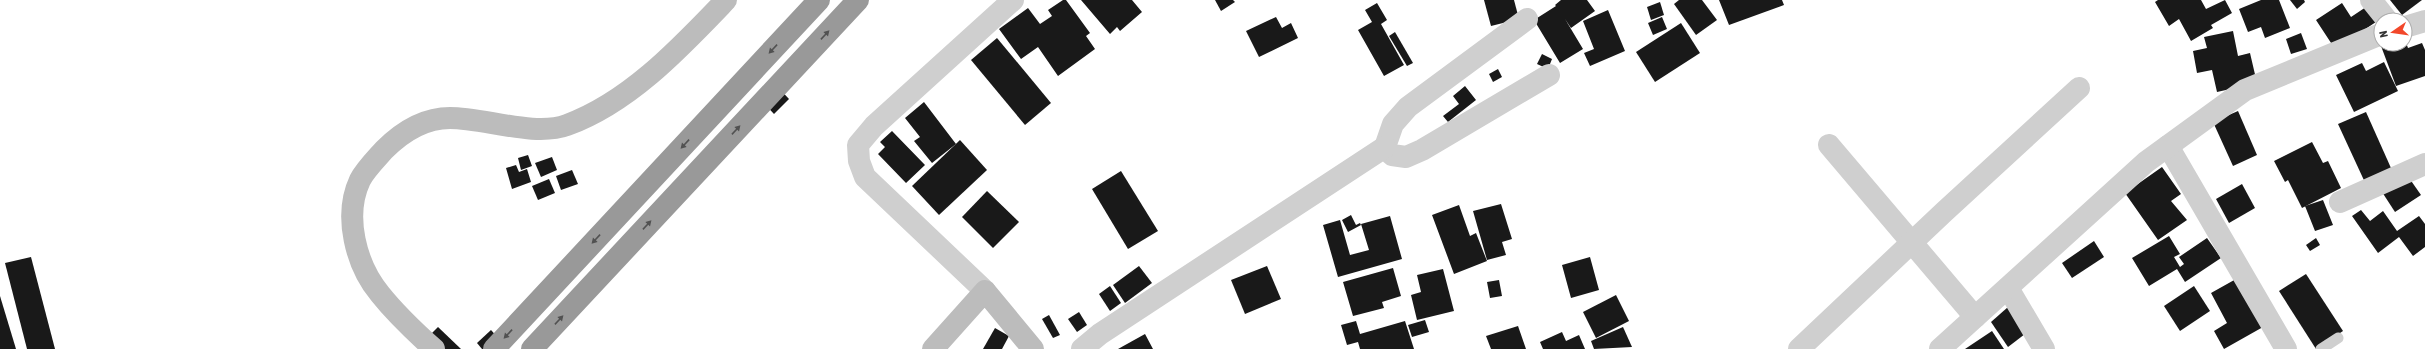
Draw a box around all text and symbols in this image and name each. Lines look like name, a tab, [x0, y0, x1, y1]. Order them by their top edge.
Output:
north arrow	[2373, 12, 2413, 52]
one-way arrow	[820, 30, 830, 40]
text: N	[2377, 30, 2390, 39]
one-way arrow	[769, 44, 778, 54]
one-way arrow	[731, 125, 740, 135]
one-way arrow	[680, 139, 690, 149]
one-way arrow	[642, 220, 652, 230]
one-way arrow	[591, 234, 601, 244]
one-way arrow	[554, 315, 563, 326]
one-way arrow	[503, 329, 512, 339]

